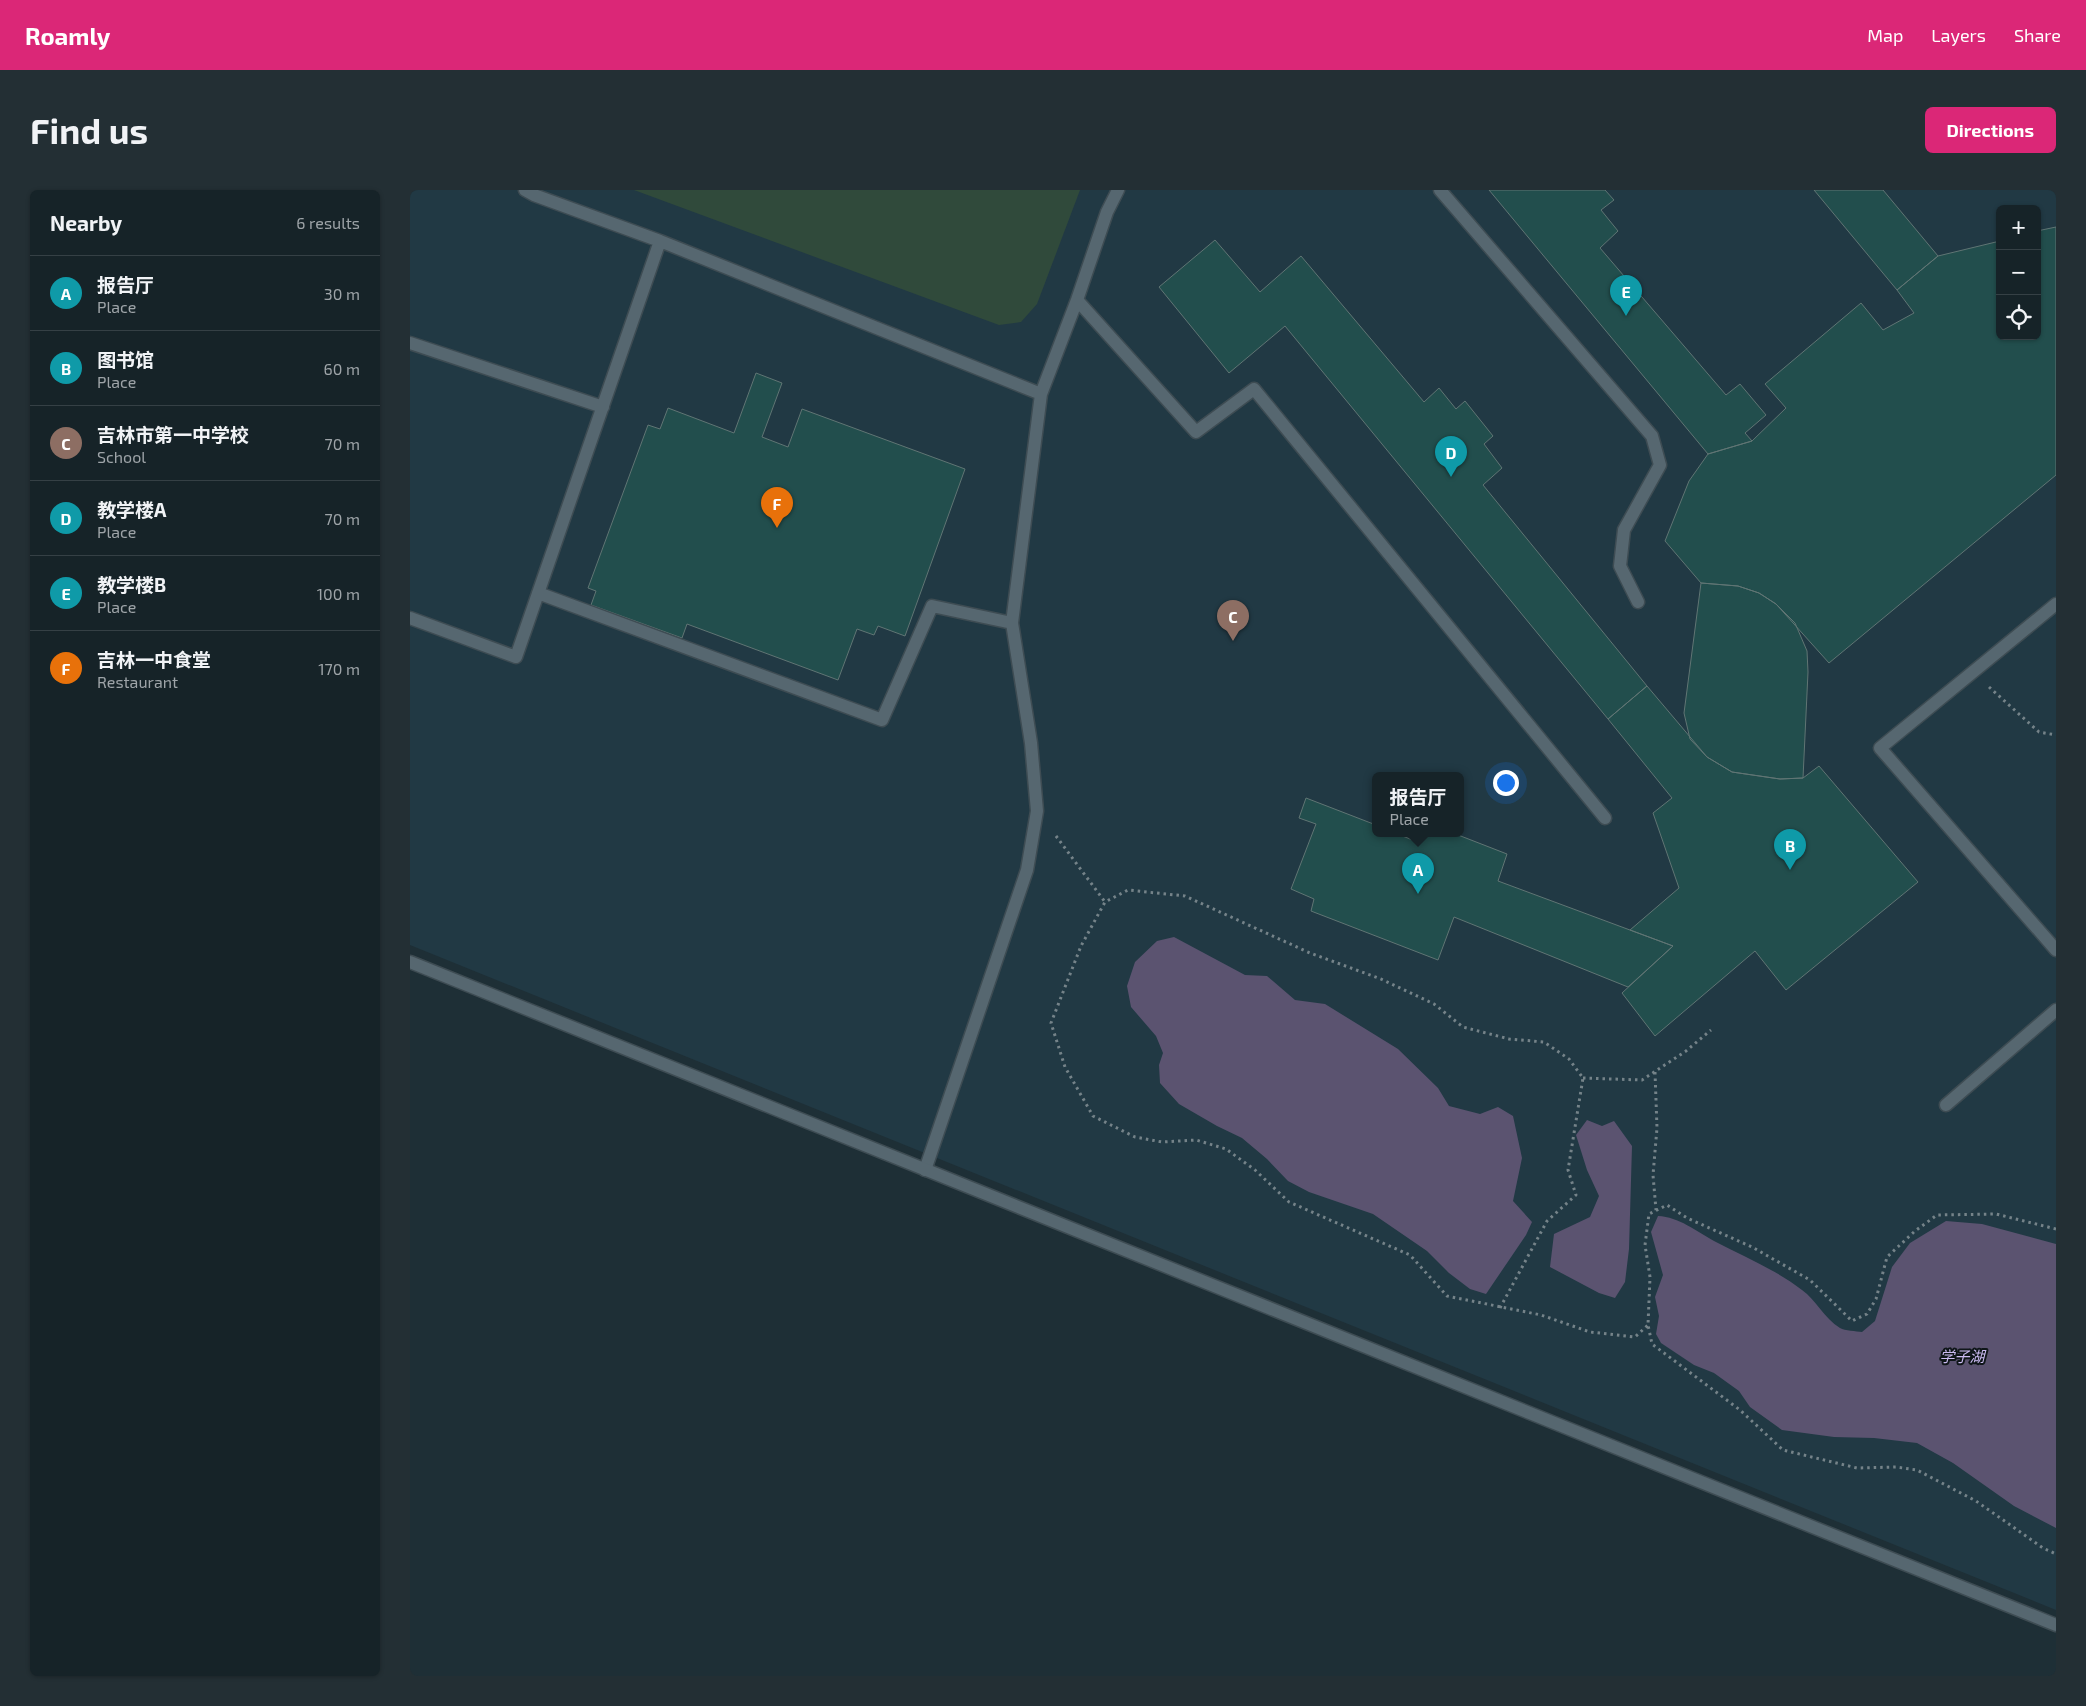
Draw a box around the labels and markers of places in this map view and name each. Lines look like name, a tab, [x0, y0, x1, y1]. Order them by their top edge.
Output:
pin: E	[1610, 275, 1642, 316]
pin: D	[1435, 436, 1467, 477]
pin: F	[761, 487, 793, 528]
pin: C	[1217, 600, 1249, 641]
pin: B	[1774, 829, 1806, 870]
pin: A	[1402, 853, 1434, 894]

